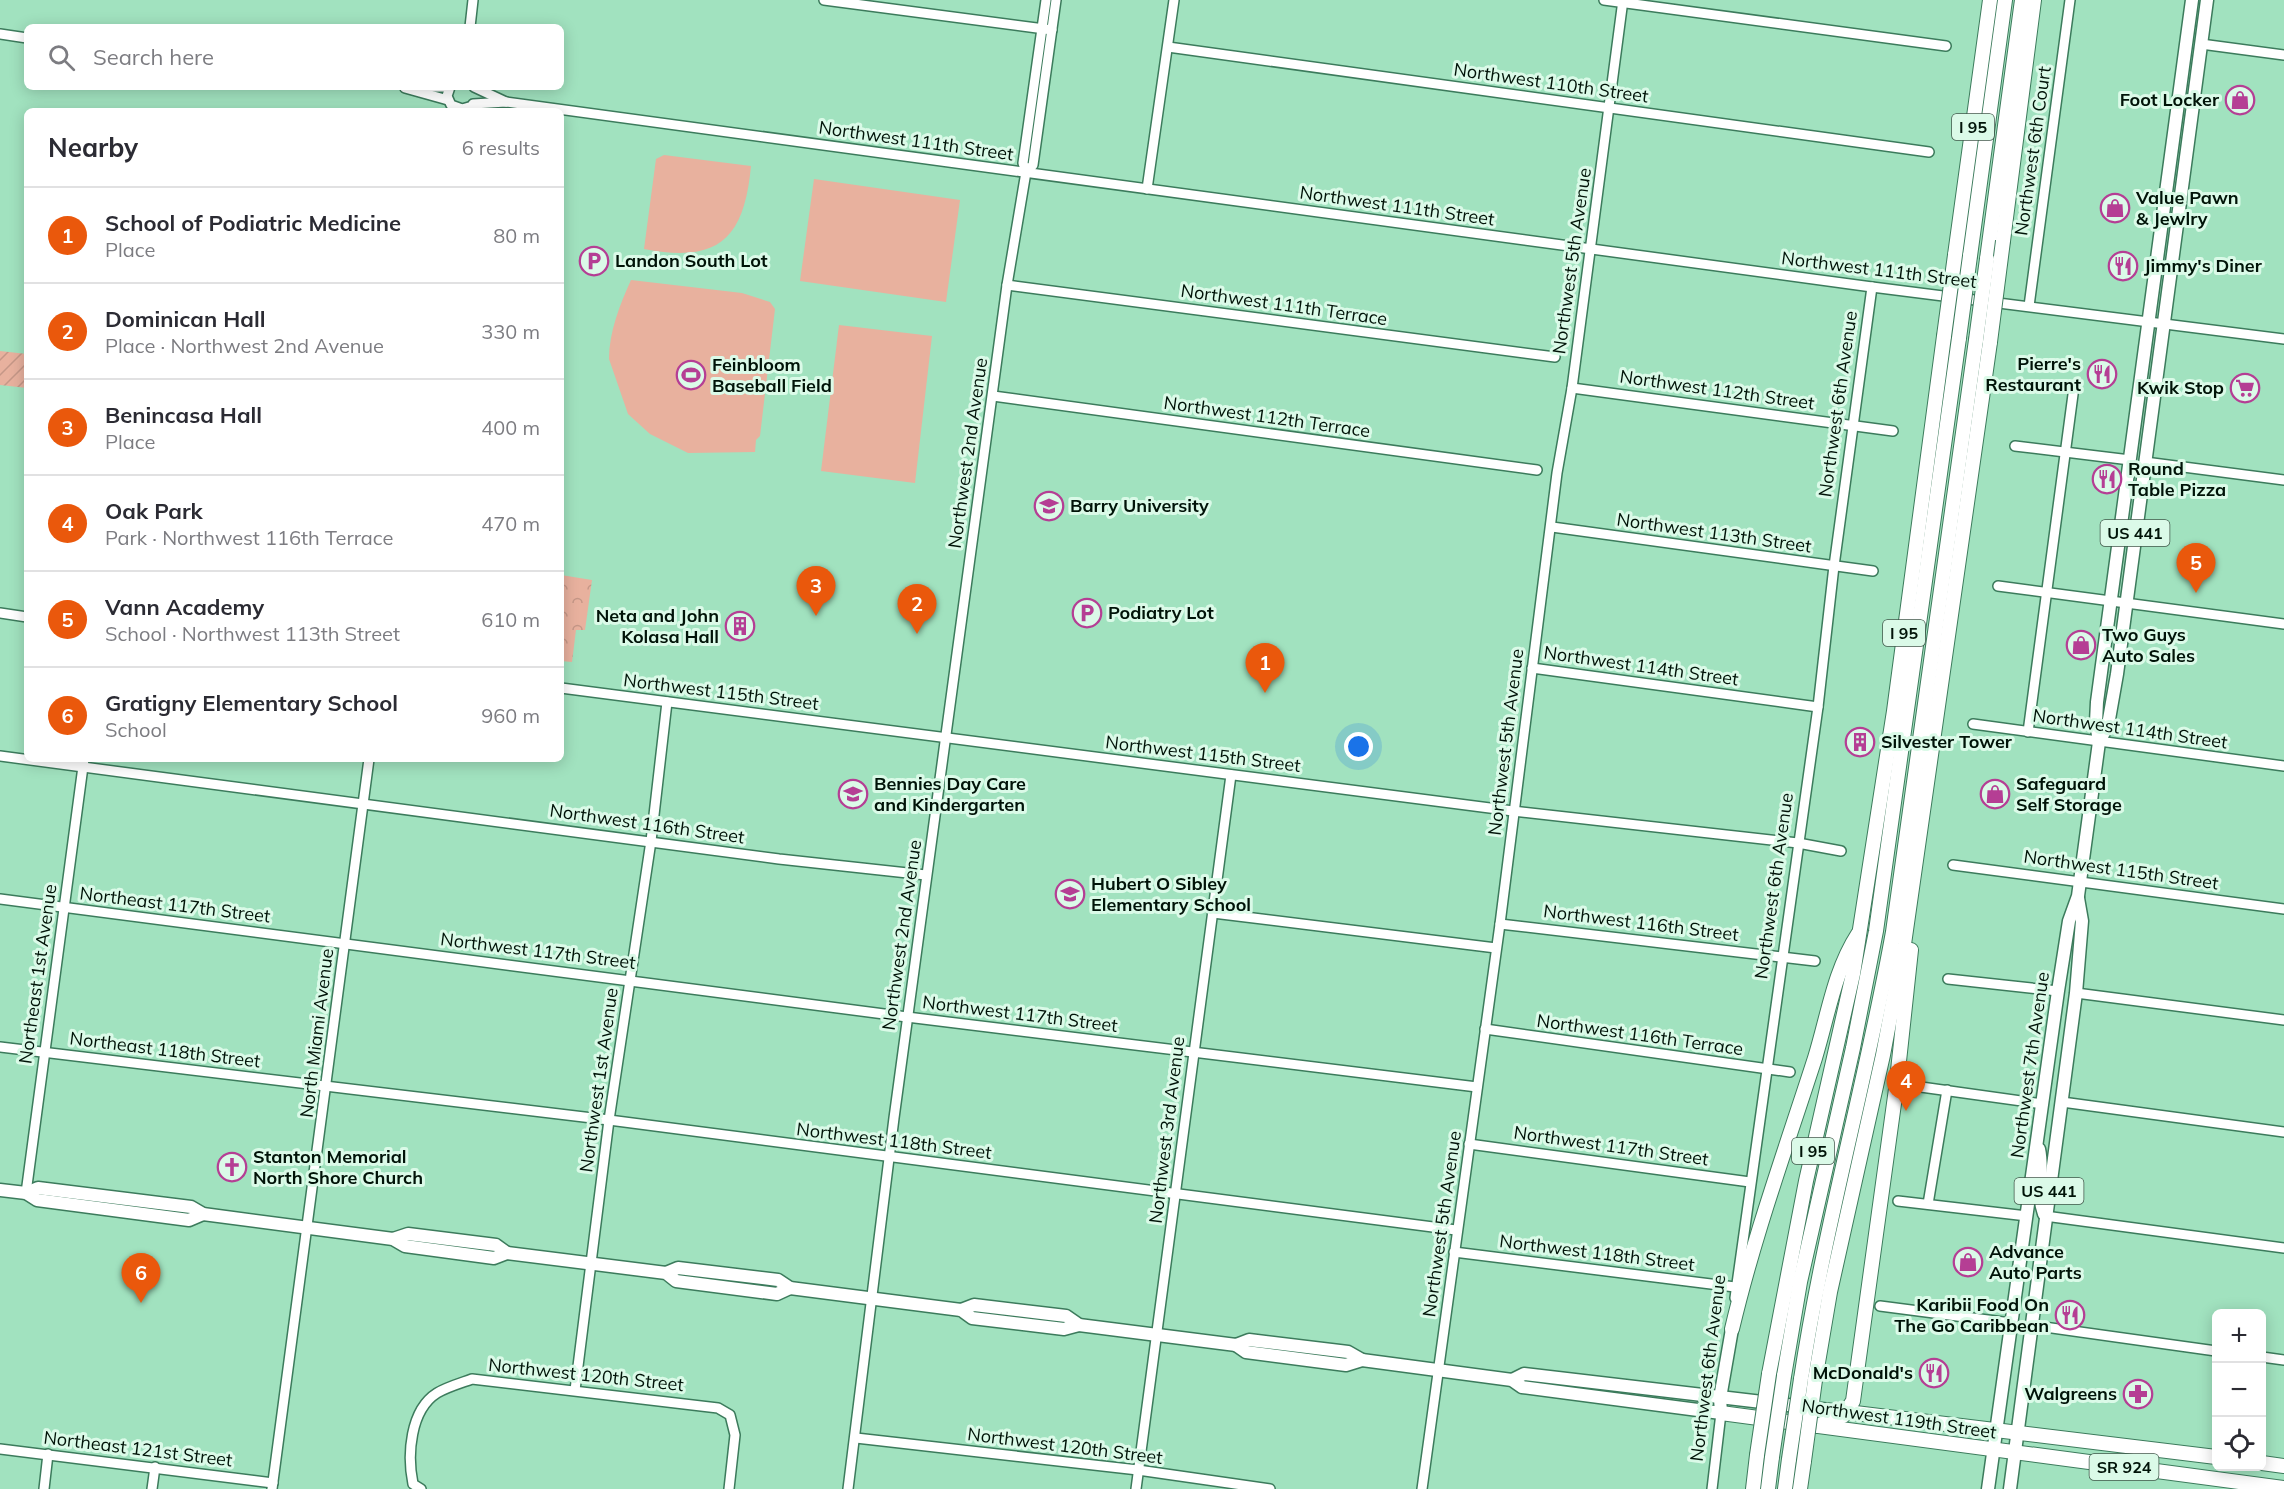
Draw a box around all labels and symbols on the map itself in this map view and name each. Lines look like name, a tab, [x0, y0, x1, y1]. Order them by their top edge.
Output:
street label: Northwest 110th Street	[1452, 57, 1650, 108]
street label: Northwest 6th Court	[2009, 65, 2056, 237]
shop icon: Foot Locker	[2224, 84, 2256, 116]
place label: Foot Locker	[2120, 88, 2220, 111]
road number: I 95	[1952, 114, 1994, 140]
street label: Northwest 111th Street	[817, 115, 1015, 166]
street label: Northwest 5th Avenue	[1547, 166, 1596, 355]
street label: Northwest 111th Street	[1298, 180, 1496, 231]
place label: Value Pawn & Jewlry	[2135, 186, 2239, 230]
shop icon: Value Pawn & Jewlry	[2099, 192, 2131, 224]
parking icon: Landon South Lot	[578, 245, 610, 277]
street label: Northwest 111th Street	[1780, 246, 1978, 293]
place label: Landon South Lot	[615, 249, 768, 272]
restaurant icon: Jimmy's Diner	[2107, 250, 2139, 282]
place label: Jimmy's Diner	[2144, 254, 2263, 277]
street label: Northwest 111th Terrace	[1179, 279, 1389, 330]
street label: Northwest 6th Avenue	[1813, 309, 1862, 498]
place label: Pierre's Restaurant	[1985, 352, 2081, 396]
place label: Feinbloom Baseball Field	[712, 353, 832, 397]
street label: Northwest 2nd Avenue	[943, 356, 992, 550]
restaurant icon: Pierre's Restaurant	[2086, 358, 2118, 390]
sports icon: Feinbloom Baseball Field	[675, 359, 707, 391]
street label: Northwest 112th Street	[1618, 364, 1816, 415]
supermarket icon: Kwik Stop	[2229, 372, 2261, 404]
place label: Kwik Stop	[2137, 376, 2224, 399]
street label: Northwest 112th Terrace	[1162, 391, 1372, 442]
place label: Round Table Pizza	[2128, 457, 2226, 501]
restaurant icon: Round Table Pizza	[2091, 463, 2123, 495]
school or university icon: Barry University	[1033, 490, 1065, 522]
place label: Barry University	[1070, 494, 1209, 517]
street label: Northwest 113th Street	[1615, 507, 1813, 558]
road number: US 441	[2100, 520, 2170, 546]
pin: 5	[2176, 544, 2216, 593]
pin: 3	[796, 566, 836, 616]
pin: 2	[898, 584, 936, 634]
parking icon: Podiatry Lot	[1071, 597, 1103, 629]
place label: Podiatry Lot	[1108, 601, 1214, 624]
place label: Neta and John Kolasa Hall	[596, 604, 719, 648]
building icon: Neta and John Kolasa Hall	[724, 610, 756, 642]
road number: I 95	[1883, 620, 1925, 646]
place label: Two Guys Auto Sales	[2102, 623, 2195, 667]
shop icon: Two Guys Auto Sales	[2065, 629, 2097, 661]
street label: Northwest 114th Street	[1542, 640, 1740, 691]
pin: 1	[1246, 644, 1284, 693]
street label: Northwest 5th Avenue	[1483, 647, 1528, 836]
street label: Northwest 115th Street	[622, 668, 820, 715]
street label: Northwest 114th Street	[2031, 703, 2229, 754]
building icon: Silvester Tower	[1844, 726, 1876, 758]
street label: Northwest 115th Street	[1104, 730, 1302, 777]
place label: Silvester Tower	[1881, 730, 2013, 753]
your location	[1344, 732, 1373, 761]
place label: Bennies Day Care and Kindergarten	[874, 772, 1026, 816]
place label: Safeguard Self Storage	[2016, 772, 2122, 816]
school or university icon: Bennies Day Care and Kindergarten	[837, 778, 869, 810]
shop icon: Safeguard Self Storage	[1979, 778, 2011, 810]
street label: Northwest 6th Avenue	[1749, 791, 1798, 980]
street label: Northwest 116th Street	[548, 798, 746, 849]
street label: Northwest 2nd Avenue	[877, 838, 926, 1032]
street label: Northwest 115th Street	[2022, 844, 2220, 895]
place label: Hubert O Sibley Elementary School	[1091, 872, 1251, 916]
school or university icon: Hubert O Sibley Elementary School	[1054, 878, 1086, 910]
street label: Northeast 117th Street	[79, 881, 272, 928]
street label: Northeast 1st Avenue	[13, 883, 62, 1065]
street label: Northwest 116th Street	[1542, 899, 1740, 946]
street label: Northwest 117th Street	[439, 927, 637, 974]
street label: North Miami Avenue	[295, 947, 338, 1119]
street label: Northwest 7th Avenue	[2005, 970, 2054, 1159]
street label: Northwest 1st Avenue	[574, 986, 623, 1174]
street label: Northwest 117th Street	[921, 990, 1119, 1037]
street label: Northwest 116th Terrace	[1535, 1009, 1745, 1060]
street label: Northeast 118th Street	[69, 1026, 262, 1073]
street label: Northwest 3rd Avenue	[1144, 1035, 1189, 1225]
pin: 4	[1886, 1062, 1926, 1111]
street label: Northwest 118th Street	[795, 1117, 993, 1164]
street label: Northwest 117th Street	[1512, 1120, 1710, 1171]
street label: Northwest 5th Avenue	[1417, 1129, 1466, 1318]
road number: I 95	[1792, 1138, 1834, 1164]
place label: Stanton Memorial North Shore Church	[253, 1145, 423, 1189]
church icon: Stanton Memorial North Shore Church	[216, 1151, 248, 1183]
road number: US 441	[2014, 1178, 2084, 1204]
street label: Northwest 118th Street	[1498, 1229, 1696, 1276]
place label: Advance Auto Parts	[1989, 1240, 2082, 1284]
shop icon: Advance Auto Parts	[1952, 1246, 1984, 1278]
pin: 6	[122, 1254, 160, 1303]
street label: Northwest 6th Avenue	[1685, 1273, 1730, 1462]
place label: Karibii Food On The Go Caribbean	[1894, 1293, 2049, 1337]
restaurant icon: Karibii Food On The Go Caribbean	[2054, 1299, 2086, 1331]
street label: Northwest 120th Street	[487, 1353, 685, 1396]
restaurant icon: McDonald's	[1918, 1357, 1950, 1389]
place label: McDonald's	[1813, 1361, 1913, 1384]
pharmacy icon: Walgreens	[2122, 1378, 2154, 1410]
place label: Walgreens	[2024, 1382, 2117, 1405]
street label: Northwest 119th Street	[1800, 1393, 1998, 1444]
street label: Northwest 120th Street	[966, 1422, 1164, 1469]
street label: Northeast 121st Street	[42, 1426, 234, 1471]
road number: SR 924	[2090, 1454, 2158, 1480]

